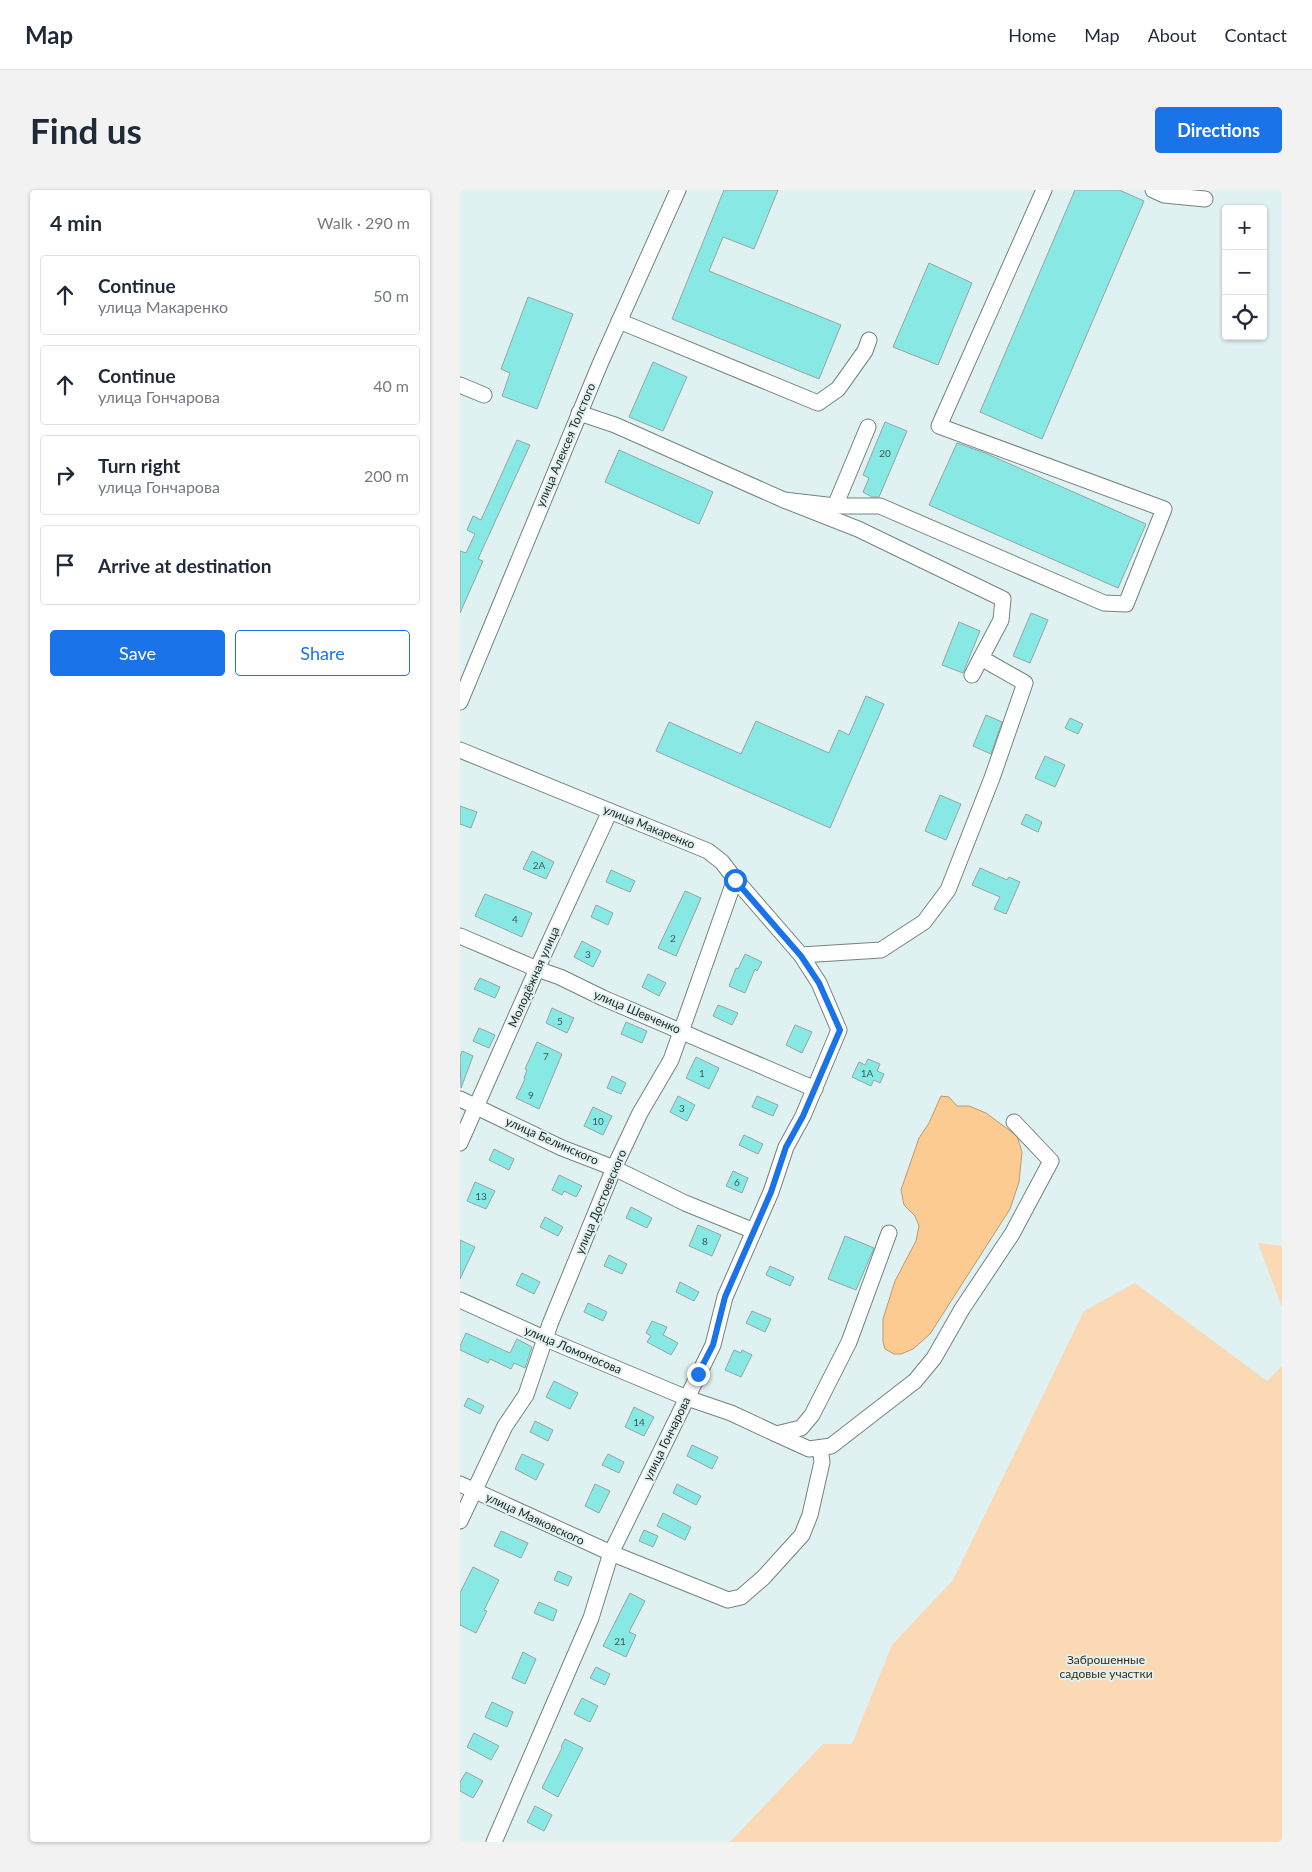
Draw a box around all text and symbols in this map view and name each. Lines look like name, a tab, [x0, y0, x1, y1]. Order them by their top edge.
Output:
text: Map	[25, 20, 73, 49]
text: Home	[1008, 24, 1056, 46]
text: Map	[1084, 24, 1120, 46]
text: About	[1148, 24, 1197, 46]
text: Contact	[1225, 24, 1287, 46]
button: Directions	[1155, 107, 1282, 153]
text: Find us	[30, 109, 142, 151]
map controls	[1222, 205, 1267, 340]
button: +	[1222, 205, 1267, 250]
text: 4 min	[50, 210, 102, 235]
text: Walk · 290 m	[317, 213, 410, 232]
button: −	[1222, 250, 1267, 295]
text: Continue	[98, 274, 176, 297]
icon: ahead	[51, 281, 79, 309]
text: 50 m	[373, 286, 409, 305]
button: locate	[1222, 295, 1267, 340]
text: улица Макаренко	[98, 297, 228, 316]
text: Continue	[98, 364, 176, 387]
icon: ahead	[51, 371, 79, 399]
text: 40 m	[373, 376, 409, 395]
street label: улица Алексея Толстого	[533, 380, 599, 509]
text: улица Гончарова	[98, 387, 220, 406]
house number: 20	[879, 447, 891, 459]
text: Turn right	[98, 454, 180, 477]
icon: right	[51, 461, 79, 489]
text: 200 m	[364, 466, 409, 485]
text: улица Гончарова	[98, 477, 220, 496]
icon: arrive	[51, 551, 79, 579]
text: Arrive at destination	[98, 554, 271, 577]
button: Save	[50, 630, 225, 676]
button: Share	[235, 630, 410, 676]
street label: улица Макаренко	[601, 801, 697, 852]
house number: 2А	[533, 859, 546, 871]
route start	[724, 869, 747, 892]
house number: 4	[512, 913, 518, 925]
street label: Молодёжная улица	[505, 924, 563, 1030]
house number: 2	[670, 932, 676, 944]
house number: 3	[585, 948, 591, 960]
street label: улица Шевченко	[591, 986, 683, 1037]
house number: 5	[557, 1015, 563, 1027]
house number: 7	[543, 1050, 549, 1062]
house number: 1	[699, 1067, 705, 1079]
house number: 1А	[861, 1067, 874, 1079]
house number: 9	[528, 1089, 534, 1101]
house number: 3	[679, 1102, 685, 1114]
street label: улица Белинского	[503, 1113, 601, 1168]
house number: 10	[592, 1115, 604, 1127]
street label: улица Достоевского	[572, 1147, 629, 1256]
house number: 6	[734, 1176, 740, 1188]
house number: 13	[475, 1190, 487, 1202]
house number: 8	[702, 1235, 708, 1247]
street label: улица Ломоносова	[522, 1322, 624, 1377]
route end	[687, 1363, 710, 1386]
street label: улица Гончарова	[640, 1394, 693, 1483]
house number: 14	[633, 1416, 645, 1428]
street label: улица Маяковского	[483, 1489, 587, 1548]
house number: 21	[614, 1635, 626, 1647]
park label: Заброшенные садовые участки	[1059, 1652, 1153, 1681]

